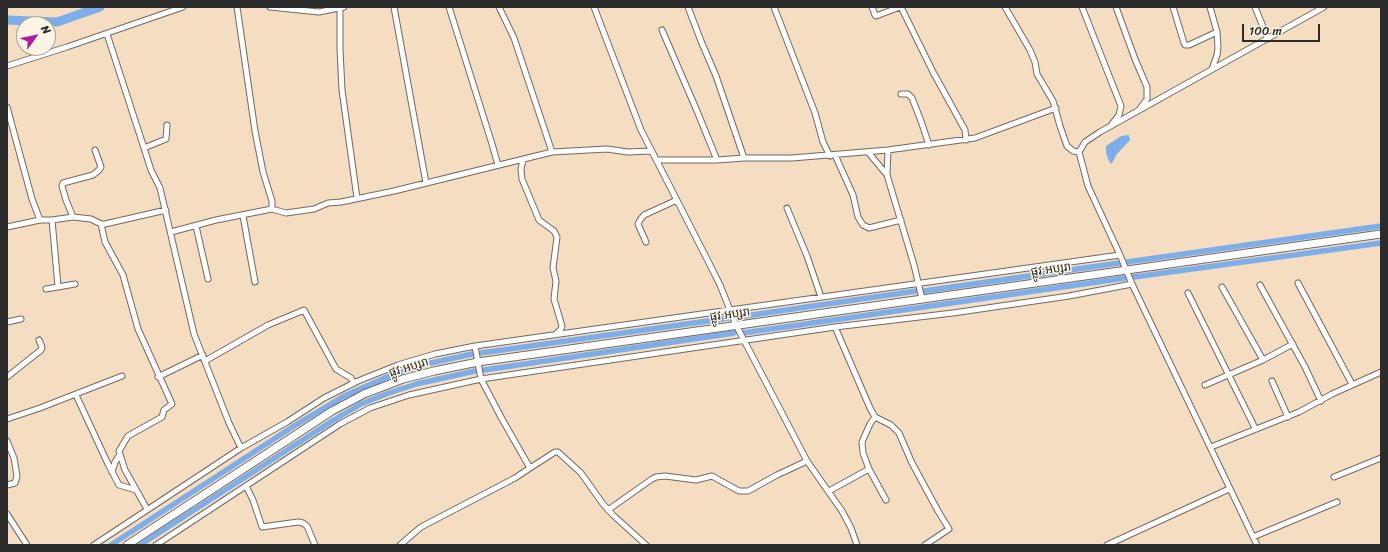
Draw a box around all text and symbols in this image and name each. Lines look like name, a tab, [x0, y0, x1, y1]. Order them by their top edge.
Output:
north arrow	[16, 16, 56, 56]
scale bar	[1244, 16, 1322, 42]
text: 100 m	[1249, 20, 1282, 42]
text: N	[36, 21, 56, 38]
street label: ផ្លូវ អប្សរា	[1030, 260, 1072, 280]
street label: ផ្លូវ អប្សរា	[709, 305, 751, 325]
street label: ផ្លូវ អប្សរា	[387, 355, 431, 381]

